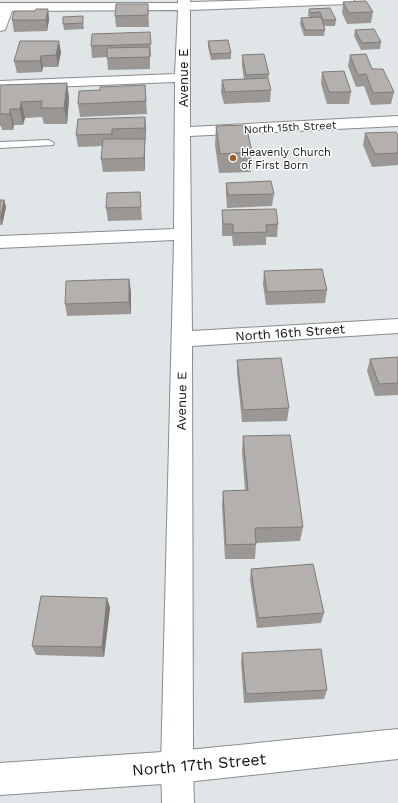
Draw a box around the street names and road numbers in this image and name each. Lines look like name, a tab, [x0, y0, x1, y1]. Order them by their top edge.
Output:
street label: Avenue E	[176, 49, 191, 107]
street label: North 15th Street	[243, 119, 337, 136]
street label: North 16th Street	[235, 321, 346, 344]
street label: Avenue E	[173, 372, 190, 430]
street label: North 17th Street	[131, 749, 267, 780]

